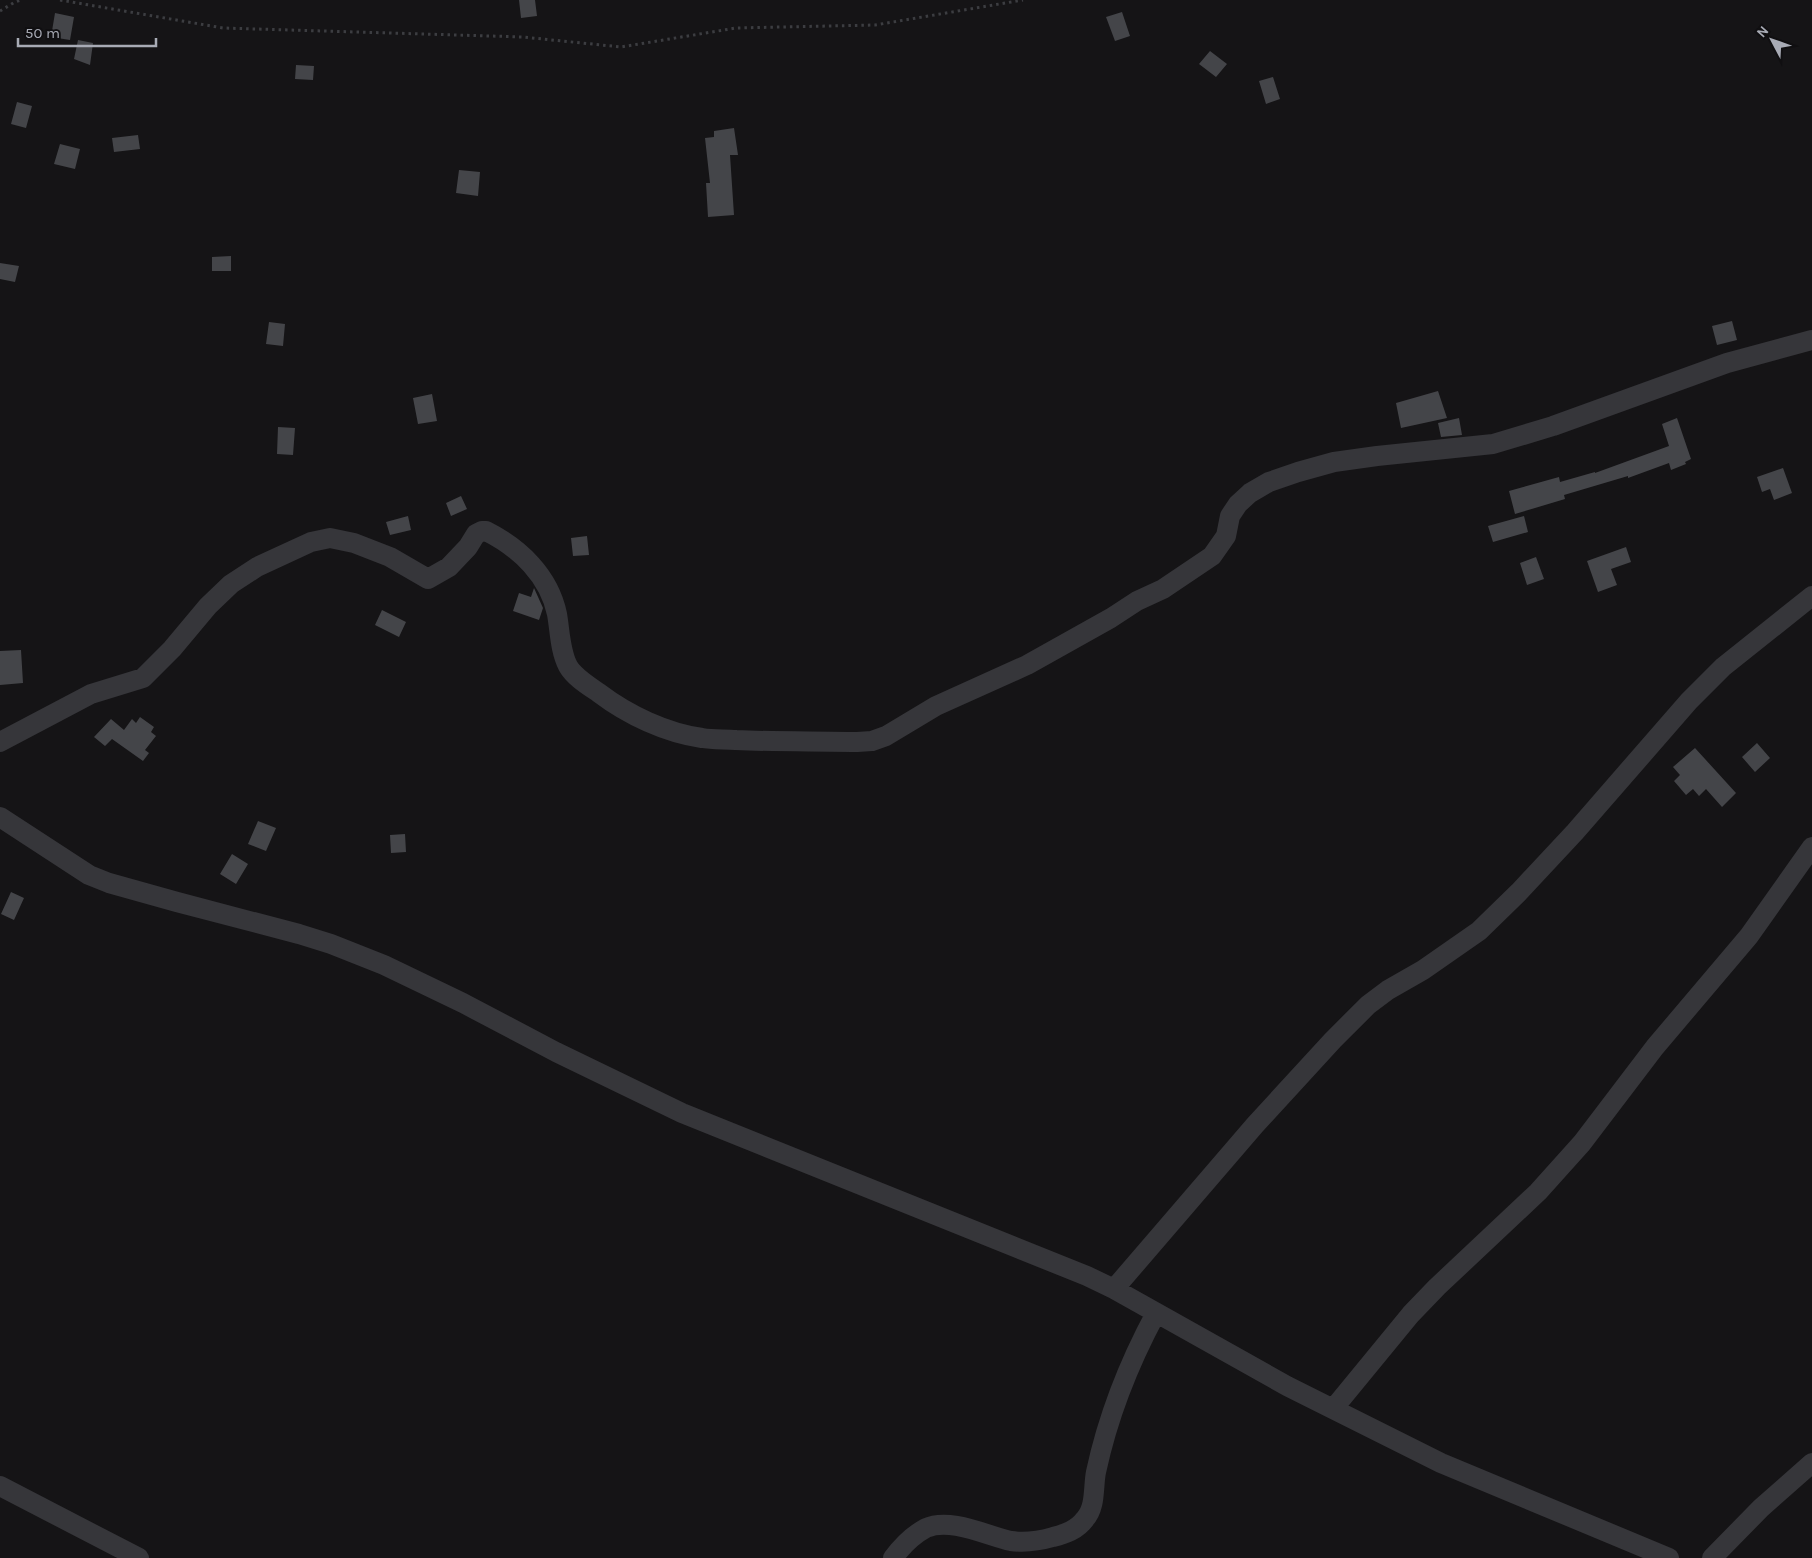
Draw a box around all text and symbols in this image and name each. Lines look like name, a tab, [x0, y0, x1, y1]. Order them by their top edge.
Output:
scale bar	[18, 15, 155, 47]
north arrow	[1747, 15, 1797, 65]
text: N	[1753, 22, 1772, 41]
text: 50 m	[25, 24, 60, 42]

